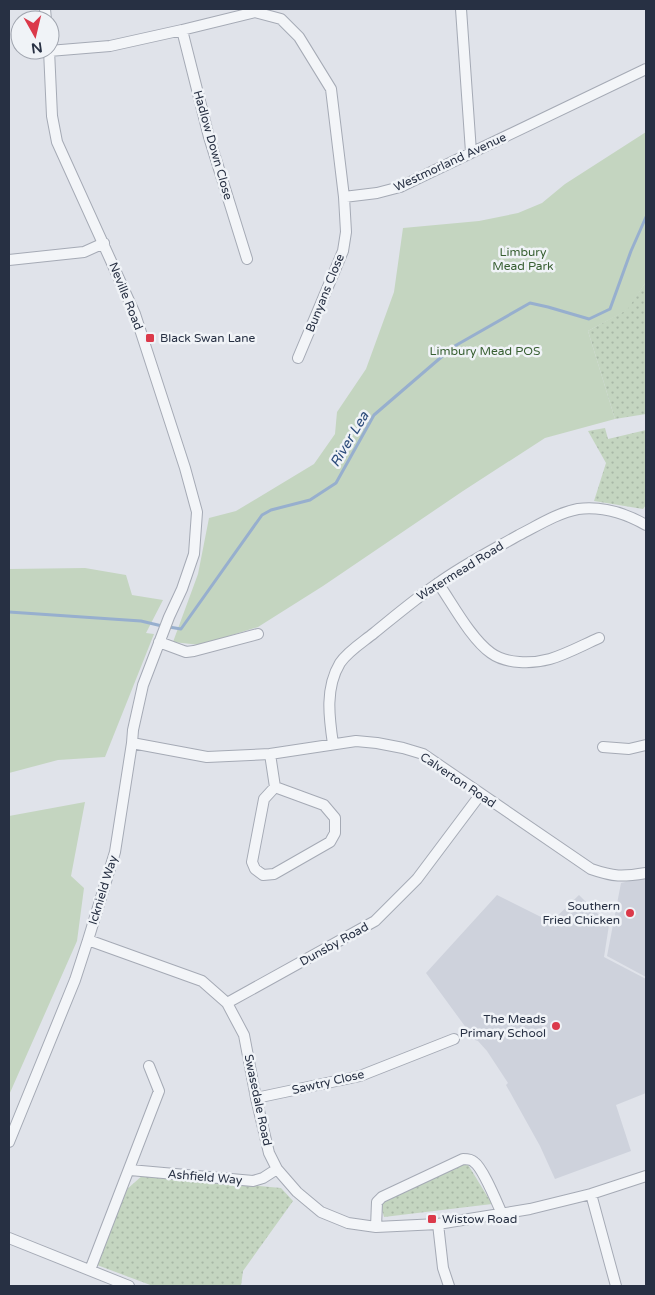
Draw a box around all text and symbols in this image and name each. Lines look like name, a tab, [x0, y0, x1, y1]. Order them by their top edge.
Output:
north arrow	[10, 10, 60, 60]
text: N	[30, 38, 43, 57]
street label: Hadlow Down Close	[191, 89, 235, 202]
street label: Westmorland Avenue	[392, 130, 509, 194]
park label: Limbury Mead Park	[492, 245, 554, 273]
street label: Bunyans Close	[303, 252, 347, 334]
street label: Neville Road	[106, 260, 146, 332]
place label: Black Swan Lane	[160, 331, 256, 345]
marker: Black Swan Lane	[144, 332, 156, 344]
park label: Limbury Mead POS	[430, 344, 540, 358]
water label: River Lea	[326, 408, 373, 470]
street label: Watermead Road	[414, 539, 506, 603]
street label: Calverton Road	[418, 750, 498, 810]
street label: Icknield Way	[86, 853, 120, 926]
place label: Southern Fried Chicken	[542, 899, 620, 927]
marker: Southern Fried Chicken	[624, 907, 636, 919]
street label: Dunsby Road	[297, 919, 371, 969]
place label: The Meads Primary School	[460, 1012, 546, 1040]
marker: The Meads Primary School	[550, 1020, 562, 1032]
street label: Swasedale Road	[241, 1053, 275, 1147]
street label: Sawtry Close	[291, 1067, 366, 1097]
street label: Ashfield Way	[167, 1167, 243, 1187]
place label: Wistow Road	[442, 1212, 517, 1226]
marker: Wistow Road	[426, 1213, 438, 1225]

